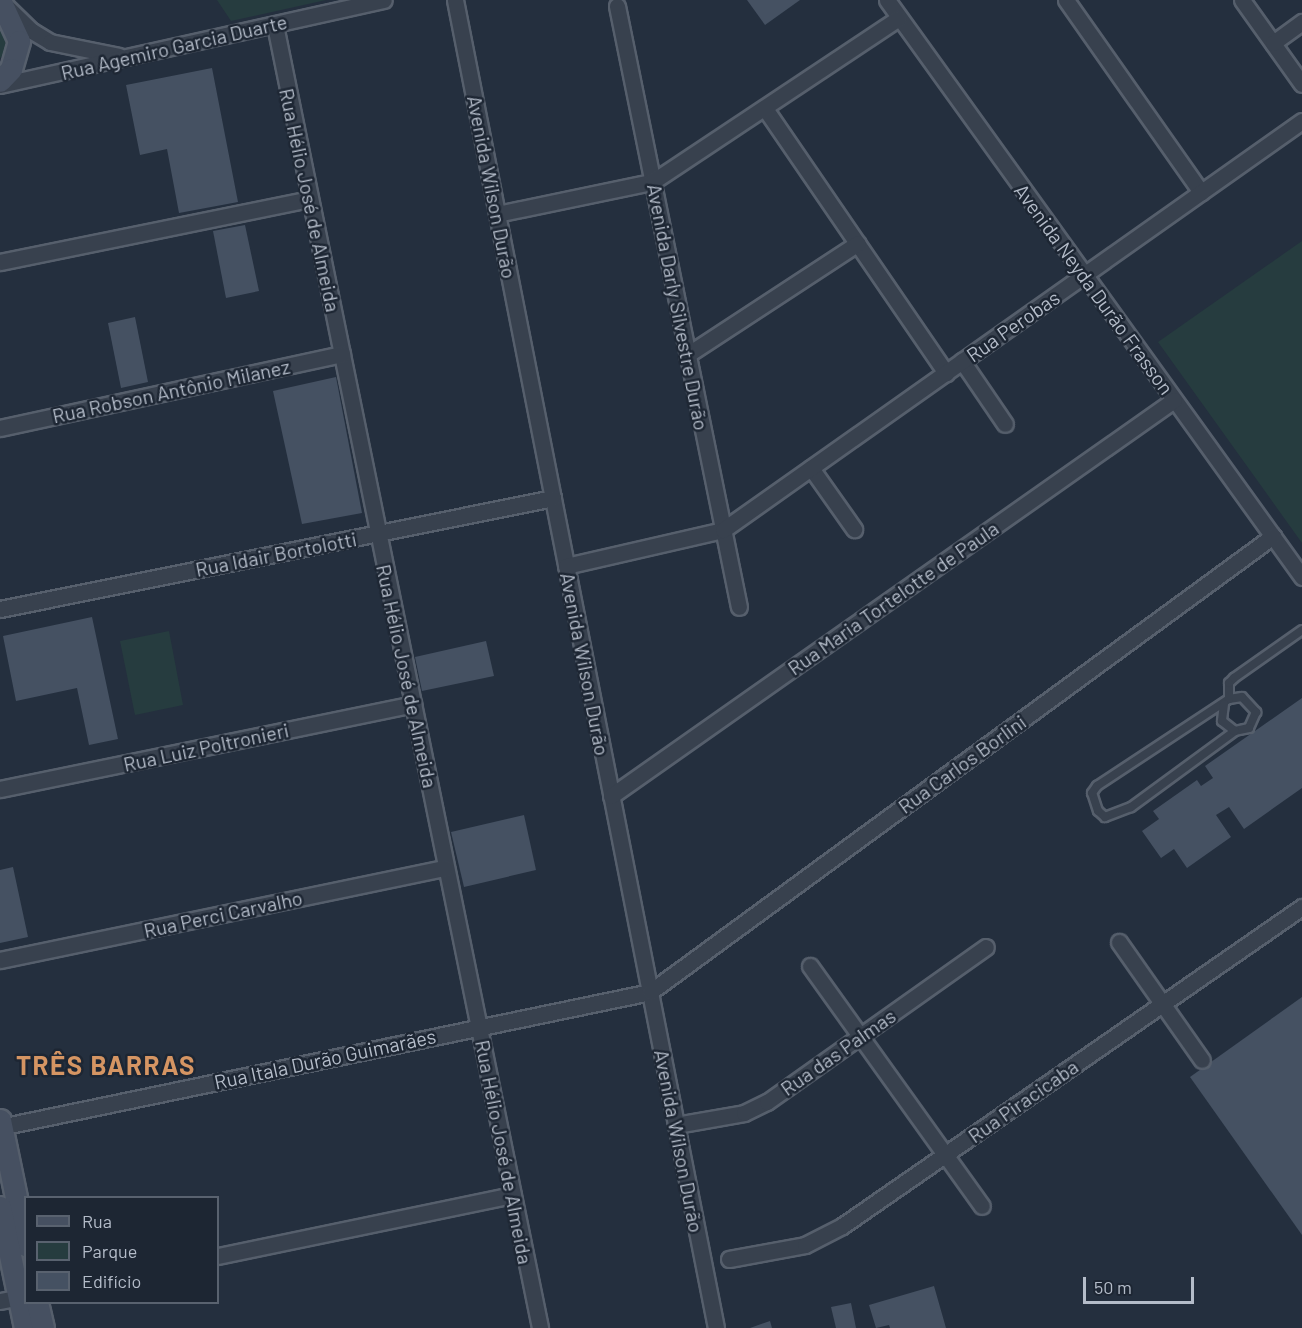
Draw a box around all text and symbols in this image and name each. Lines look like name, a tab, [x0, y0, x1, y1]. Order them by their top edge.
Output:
street label: Rua Agemiro Garcia Duarte	[59, 9, 289, 85]
street label: Rua Hélio José de Almeida	[275, 86, 345, 314]
street label: Avenida Wilson Durão	[462, 93, 522, 281]
street label: Avenida Neyda Durão Frasson	[1009, 179, 1179, 399]
street label: Avenida Darly Silvestre Durão	[642, 182, 714, 432]
street label: Rua Perobas	[962, 285, 1064, 367]
street label: Rua Robson Antônio Milanez	[50, 354, 292, 428]
street label: Rua Maria Tortelotte de Paula	[783, 516, 1003, 680]
street label: Rua Idair Bortolotti	[193, 527, 359, 581]
street label: Rua Hélio José de Almeida	[372, 562, 442, 790]
street label: Avenida Wilson Durão	[555, 570, 615, 758]
street label: Rua Carlos Borlini	[893, 710, 1031, 818]
street label: Rua Luiz Poltronieri	[121, 718, 291, 776]
street label: Rua Perci Carvalho	[141, 885, 305, 943]
street label: Rua das Palmas	[776, 1003, 900, 1101]
street label: Rua Itala Durão Guimarães	[212, 1024, 438, 1094]
street label: Rua Hélio José de Almeida	[470, 1038, 538, 1266]
street label: Avenida Wilson Durão	[649, 1047, 709, 1235]
district label: TRÊS BARRAS	[16, 1049, 196, 1081]
street label: Rua Piracicaba	[963, 1054, 1083, 1148]
legend	[24, 1196, 219, 1304]
text: Rua	[82, 1210, 112, 1232]
text: Parque	[82, 1240, 137, 1262]
scale bar	[1086, 1265, 1197, 1303]
text: Edifício	[82, 1270, 141, 1292]
text: 50 m	[1094, 1276, 1132, 1298]

